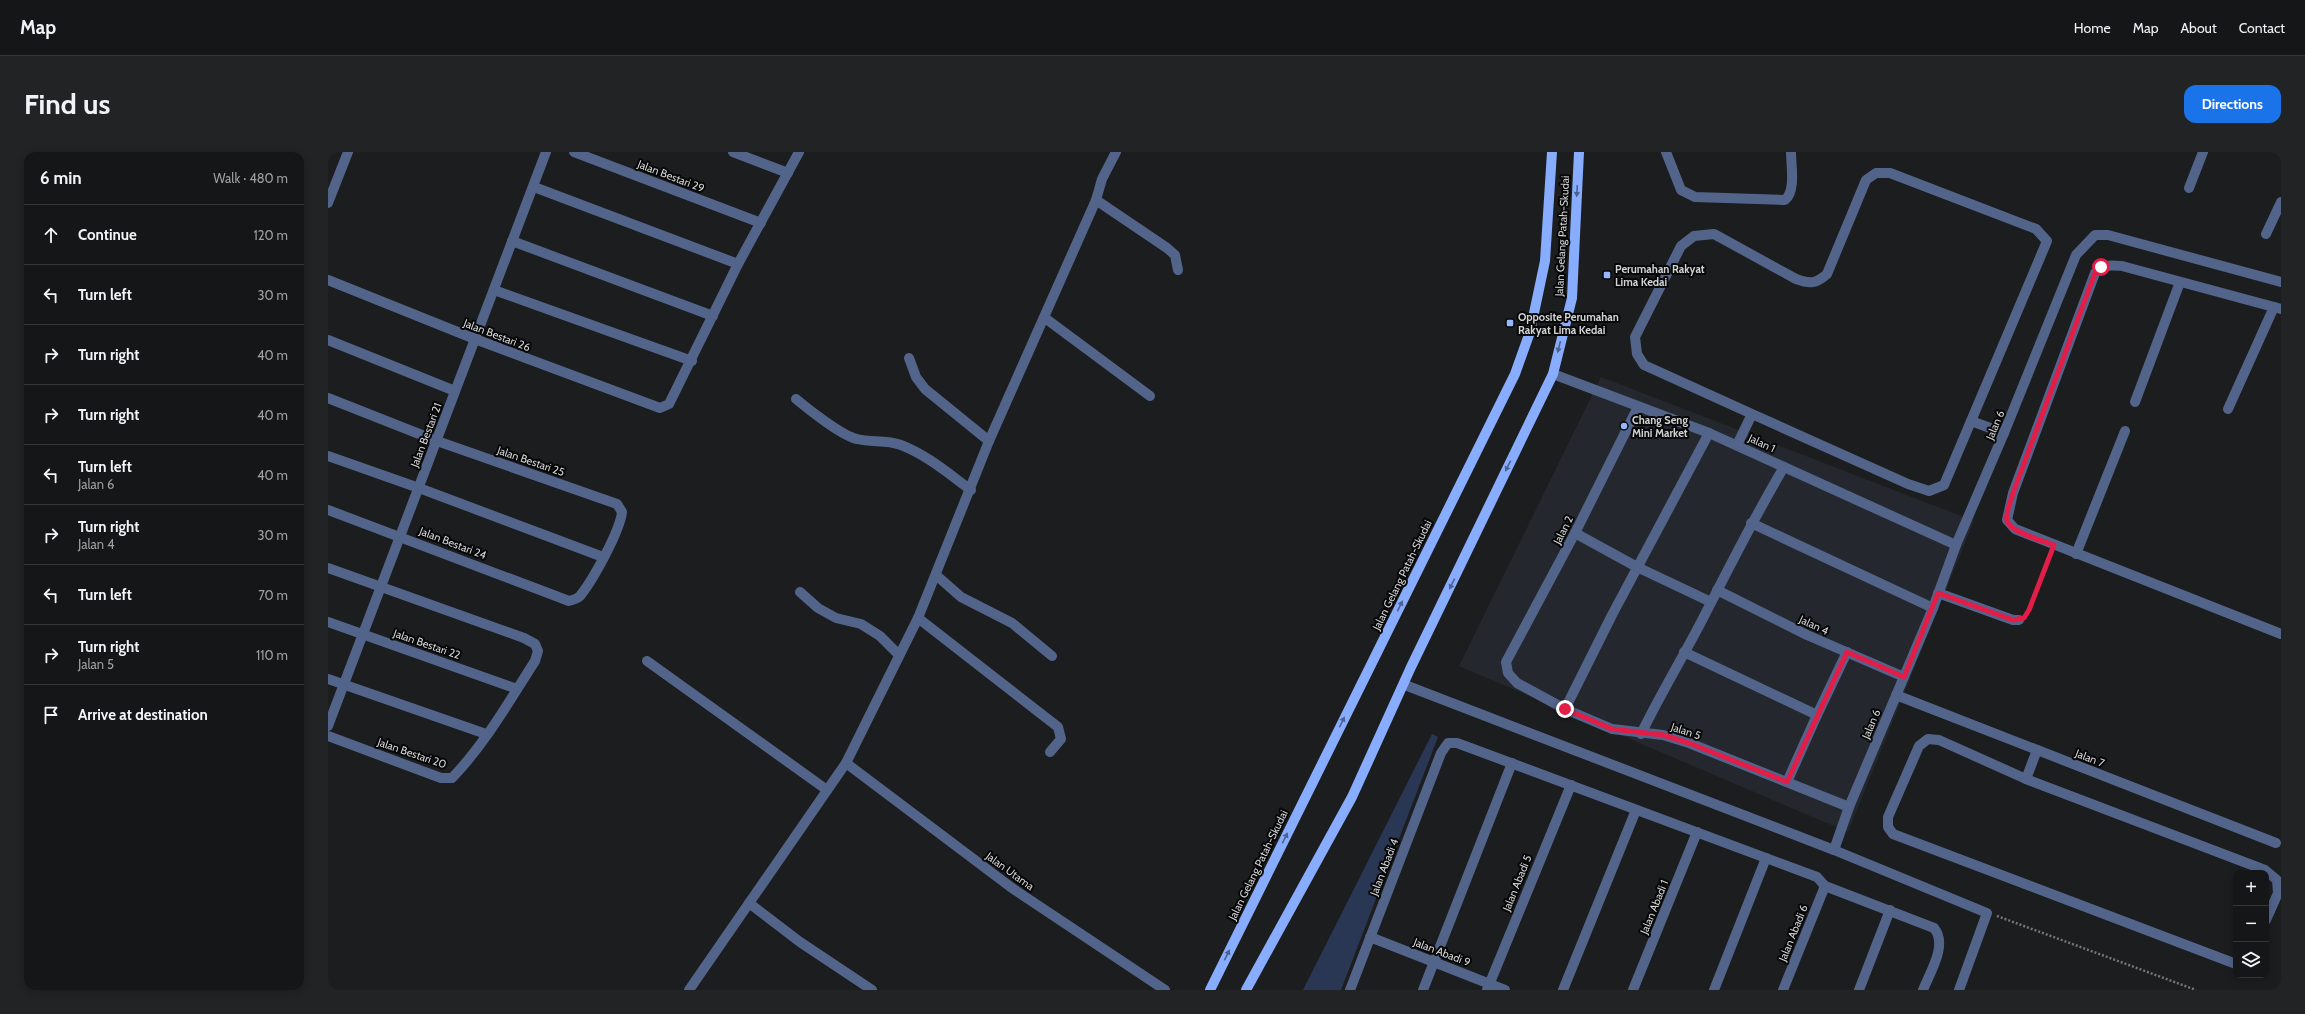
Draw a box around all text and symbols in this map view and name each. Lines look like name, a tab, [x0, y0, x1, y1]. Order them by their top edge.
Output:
text: Map	[20, 16, 56, 39]
text: Home	[2074, 19, 2111, 37]
text: Map	[2133, 19, 2158, 37]
text: About	[2180, 19, 2217, 37]
text: Contact	[2239, 19, 2285, 37]
button: Directions	[2184, 85, 2281, 123]
text: Find us	[24, 87, 110, 121]
street label: Jalan Bestari 29	[635, 156, 706, 195]
text: 6 min	[40, 168, 82, 188]
text: Walk · 480 m	[213, 170, 288, 186]
street label: Jalan Gelang Patah-Skudai	[1552, 175, 1572, 298]
one-way arrow	[1574, 185, 1580, 198]
icon: ahead	[40, 224, 62, 246]
text: Continue	[78, 226, 137, 244]
text: 120 m	[254, 227, 288, 243]
route start	[2092, 258, 2110, 276]
place label: Perumahan Rakyat Lima Kedai	[1615, 262, 1705, 289]
marker: Perumahan Rakyat Lima Kedai	[1602, 270, 1612, 280]
icon: left	[40, 284, 62, 306]
text: Turn left	[78, 286, 132, 304]
text: 30 m	[258, 287, 288, 303]
place label: Opposite Perumahan Rakyat Lima Kedai	[1518, 310, 1619, 337]
street label: Jalan Bestari 26	[461, 315, 532, 354]
marker: Opposite Perumahan Rakyat Lima Kedai	[1505, 318, 1515, 328]
one-way arrow	[1556, 341, 1562, 353]
icon: right	[40, 344, 62, 366]
text: Turn right	[78, 346, 139, 364]
text: 40 m	[257, 347, 288, 363]
street label: Jalan Bestari 21	[407, 401, 445, 470]
icon: right	[40, 404, 62, 426]
text: Turn right	[78, 406, 139, 424]
text: 40 m	[257, 407, 288, 423]
street label: Jalan 6	[1982, 408, 2007, 443]
place label: Chang Seng Mini Market	[1632, 413, 1688, 440]
marker: Chang Seng Mini Market	[1619, 421, 1629, 431]
street label: Jalan 1	[1745, 430, 1778, 455]
street label: Jalan Bestari 25	[495, 443, 567, 479]
text: Turn left	[78, 458, 132, 476]
one-way arrow	[1505, 461, 1511, 472]
icon: left	[40, 464, 62, 486]
text: 40 m	[257, 467, 288, 483]
text: Jalan 6	[78, 476, 114, 492]
street label: Jalan 2	[1549, 513, 1576, 548]
text: Turn right	[78, 518, 139, 536]
street label: Jalan Gelang Patah-Skudai	[1369, 518, 1435, 633]
street label: Jalan Bestari 24	[417, 523, 489, 562]
icon: right	[40, 524, 62, 546]
text: 30 m	[258, 527, 288, 543]
text: Jalan 4	[78, 536, 114, 552]
one-way arrow	[1449, 578, 1455, 589]
icon: left	[40, 584, 62, 606]
text: Turn left	[78, 586, 132, 604]
text: 70 m	[258, 587, 288, 603]
one-way arrow	[1397, 600, 1403, 611]
street label: Jalan 4	[1796, 612, 1832, 638]
street label: Jalan Bestari 22	[391, 626, 463, 662]
text: Turn right	[78, 638, 139, 656]
icon: right	[40, 644, 62, 666]
text: 110 m	[256, 647, 288, 663]
text: Jalan 5	[78, 656, 114, 672]
route end	[1556, 700, 1574, 718]
icon: arrive	[40, 704, 62, 726]
text: Arrive at destination	[78, 706, 208, 724]
street label: Jalan 6	[1858, 707, 1883, 742]
one-way arrow	[1339, 716, 1346, 728]
street label: Jalan 5	[1668, 719, 1703, 742]
street label: Jalan Bestari 20	[375, 734, 449, 771]
street label: Jalan 7	[2073, 746, 2107, 770]
street label: Jalan Gelang Patah-Skudai	[1225, 808, 1291, 923]
one-way arrow	[1281, 833, 1288, 844]
street label: Jalan Abadi 4	[1366, 836, 1401, 898]
street label: Jalan Utama	[982, 848, 1037, 894]
street label: Jalan Abadi 5	[1499, 853, 1535, 914]
map controls	[2233, 870, 2269, 978]
button: +	[2233, 870, 2269, 906]
street label: Jalan Abadi 1	[1636, 878, 1671, 937]
street label: Jalan Abadi 6	[1775, 903, 1811, 964]
button: −	[2233, 906, 2269, 942]
street label: Jalan Abadi 9	[1411, 934, 1472, 969]
button: layers	[2233, 942, 2269, 978]
one-way arrow	[1224, 949, 1230, 961]

